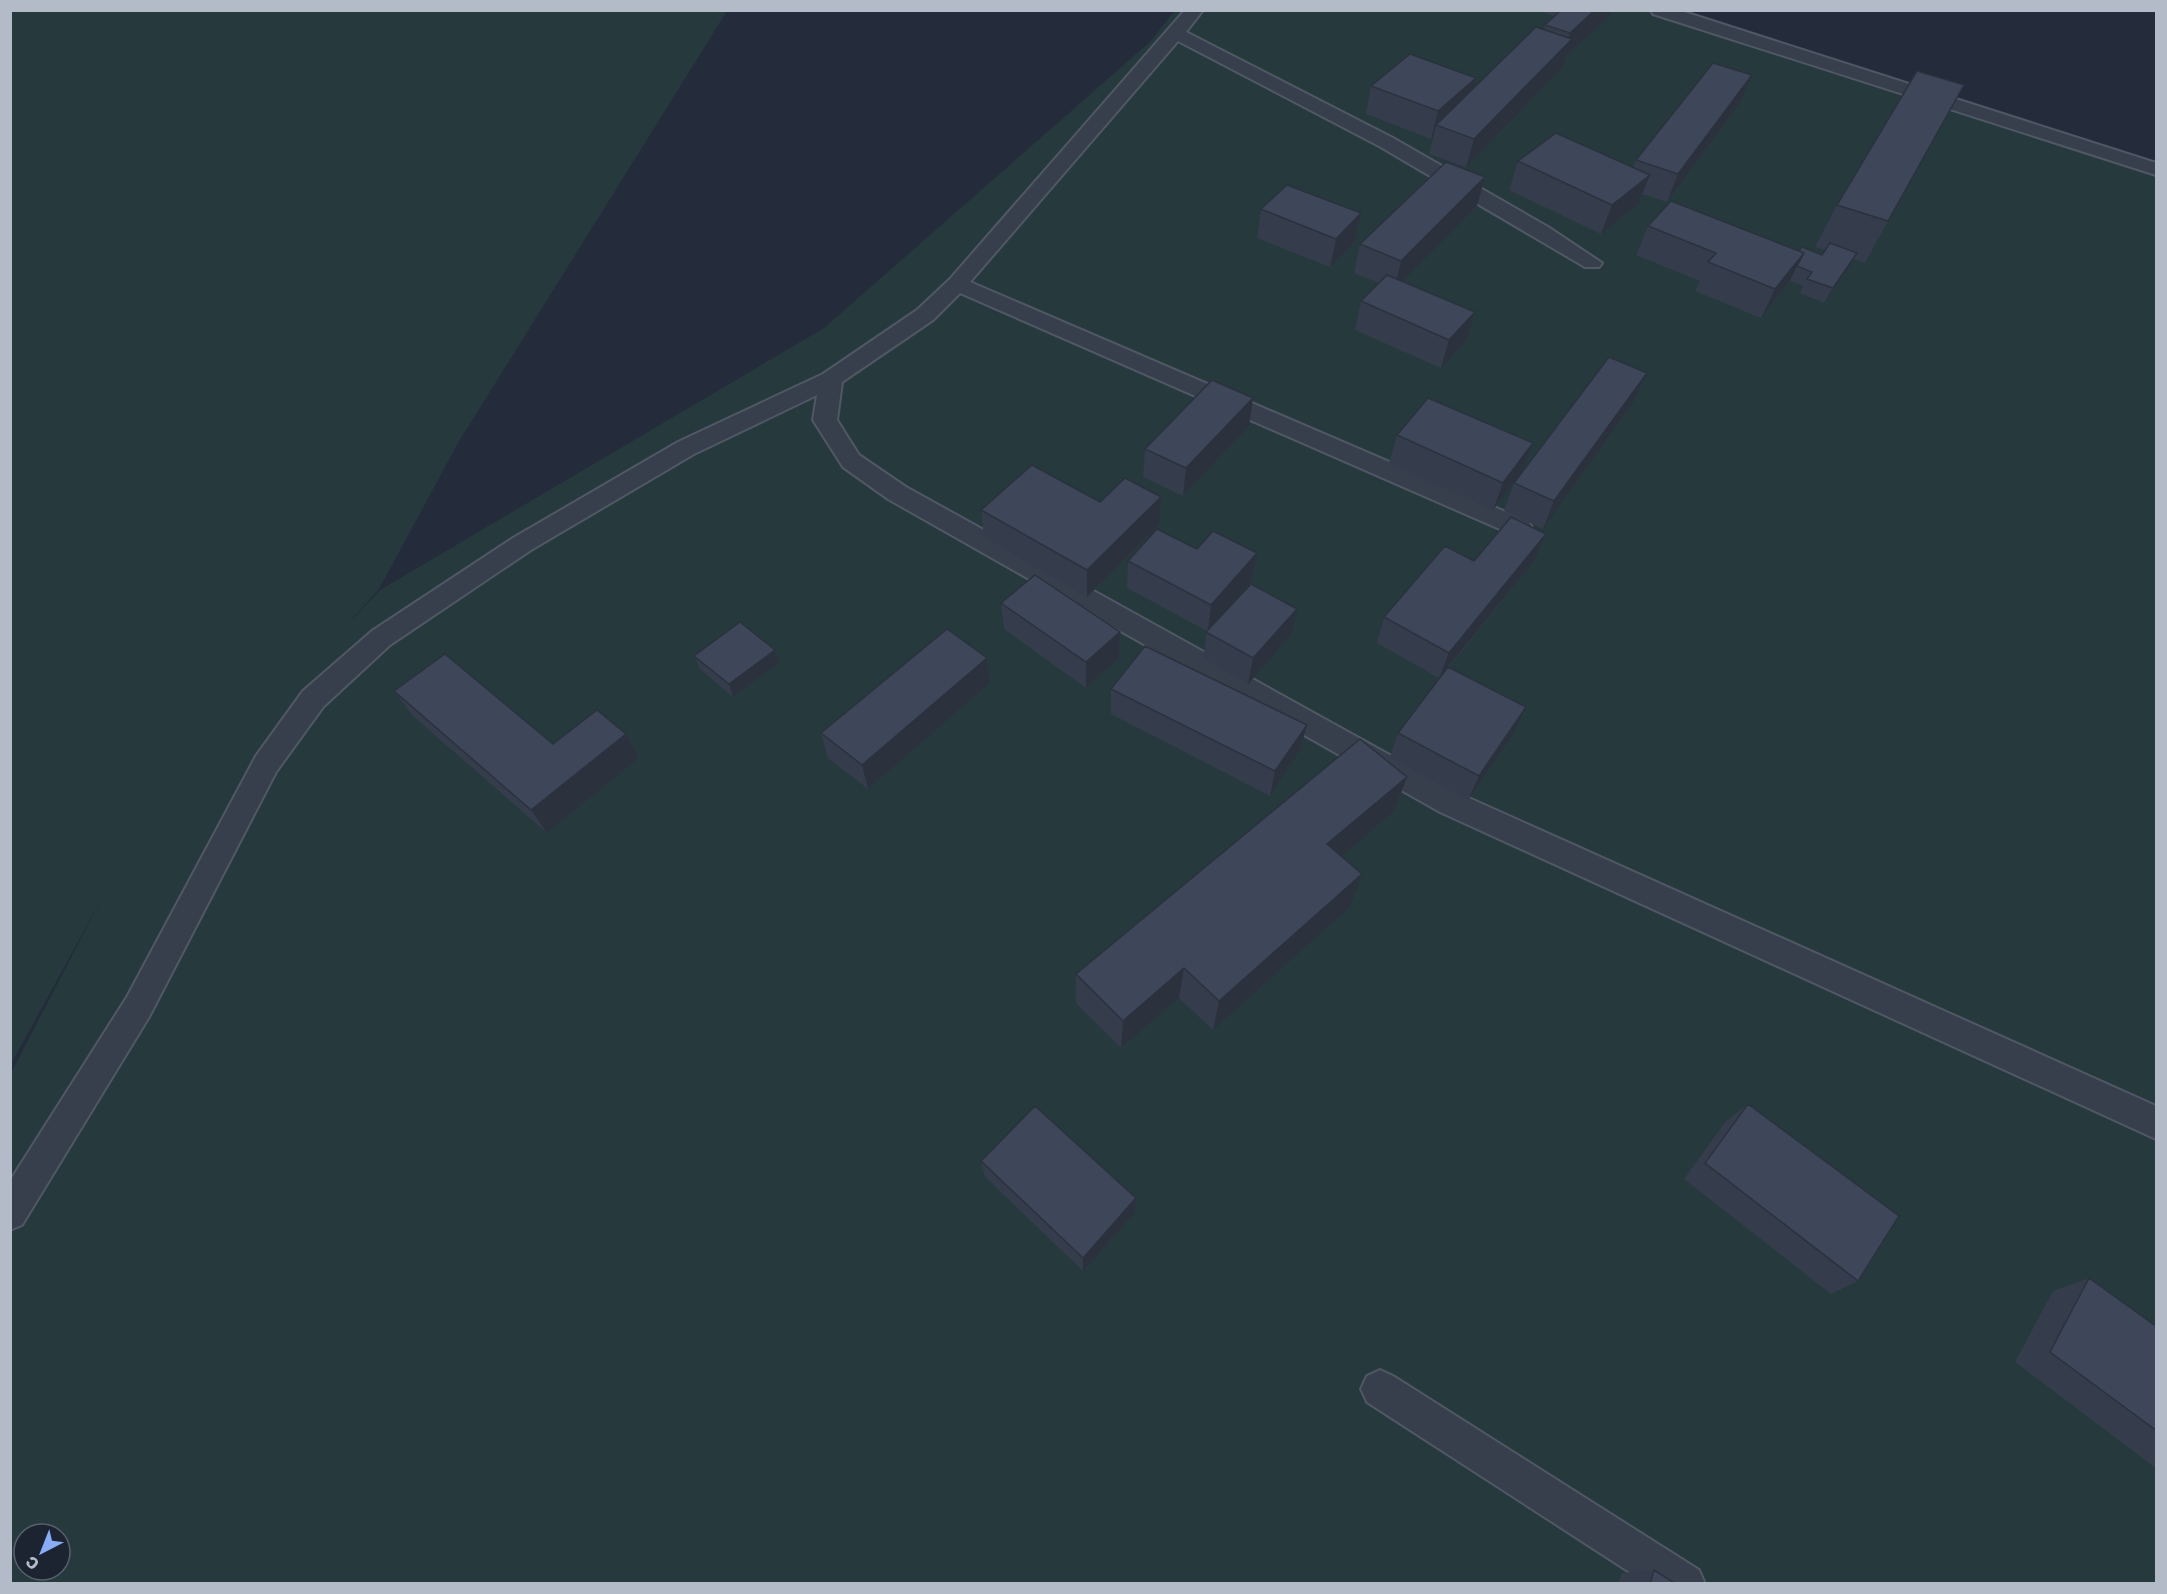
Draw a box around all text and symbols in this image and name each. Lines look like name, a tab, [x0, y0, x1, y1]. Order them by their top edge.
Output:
north arrow	[12, 1522, 72, 1582]
text: С	[22, 1552, 43, 1574]

